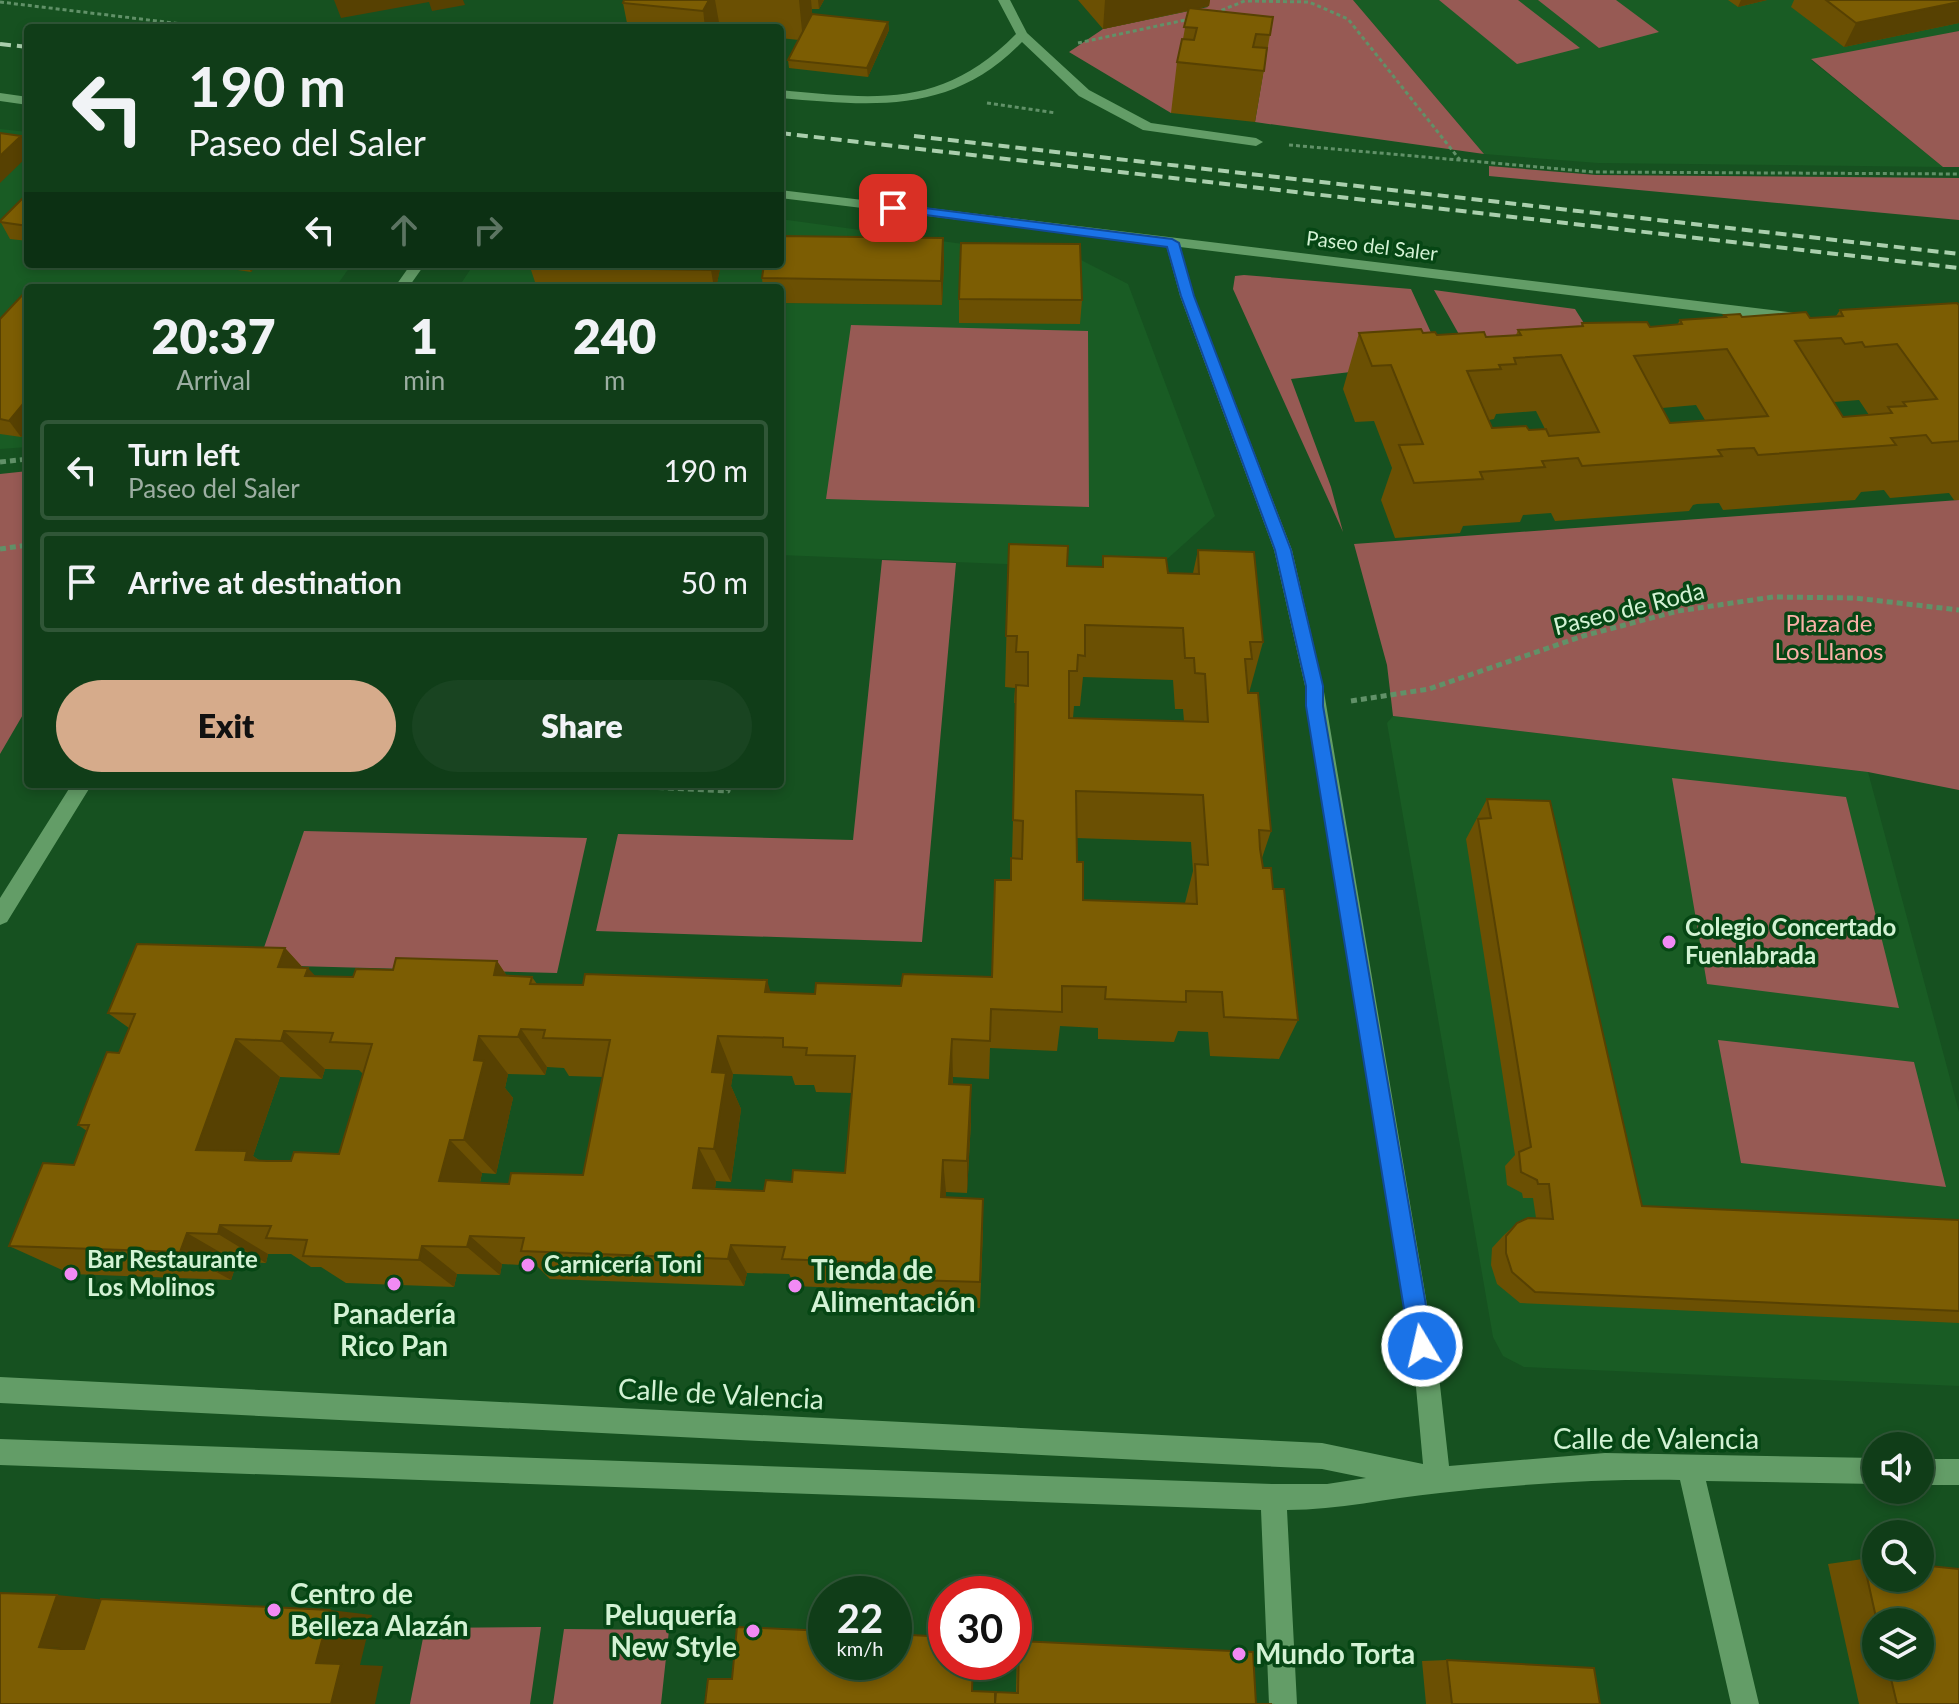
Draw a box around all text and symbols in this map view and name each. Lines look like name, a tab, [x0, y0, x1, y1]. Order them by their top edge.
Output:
text: 190 m	[188, 52, 346, 119]
icon: left	[56, 56, 160, 160]
text: Paseo del Saler	[188, 120, 426, 164]
pin	[859, 174, 927, 242]
icon: arrive	[871, 186, 915, 230]
icon: left	[298, 208, 342, 252]
icon: ahead	[382, 208, 426, 252]
icon: right	[466, 208, 510, 252]
street label: Paseo del Saler	[1305, 225, 1440, 265]
text: 20:37	[152, 307, 276, 364]
text: 1	[410, 307, 438, 364]
text: 240	[573, 307, 656, 364]
text: Arrival	[176, 364, 251, 396]
text: min	[403, 364, 445, 396]
text: m	[604, 364, 625, 396]
text: Turn left	[128, 436, 240, 472]
icon: left	[60, 448, 104, 492]
text: 190 m	[663, 452, 748, 488]
text: Paseo del Saler	[128, 472, 300, 504]
icon: arrive	[60, 560, 104, 604]
text: Arrive at destination	[128, 564, 402, 600]
text: 50 m	[681, 564, 748, 600]
street label: Paseo de Roda	[1550, 575, 1707, 640]
park label: Plaza de Los Llanos	[1775, 608, 1883, 665]
button: Exit	[56, 680, 396, 772]
button: Share	[412, 680, 752, 772]
place label: Colegio Concertado Fuenlabrada	[1685, 912, 1896, 969]
marker: Colegio Concertado Fuenlabrada	[1660, 933, 1678, 951]
place label: Bar Restaurante Los Molinos	[87, 1244, 258, 1301]
place label: Carnicería Toni	[544, 1249, 702, 1278]
place label: Tienda de Alimentación	[810, 1252, 976, 1318]
marker: Carnicería Toni	[519, 1256, 537, 1274]
marker: Bar Restaurante Los Molinos	[62, 1265, 80, 1283]
marker: Panadería Rico Pan	[385, 1275, 403, 1293]
marker: Tienda de Alimentación	[786, 1277, 804, 1295]
place label: Panadería Rico Pan	[332, 1296, 456, 1362]
position arrow	[1380, 1304, 1464, 1388]
street label: Calle de Valencia	[617, 1371, 825, 1415]
street label: Calle de Valencia	[1553, 1421, 1759, 1455]
map controls	[1862, 1432, 1934, 1680]
button: sound	[1862, 1432, 1934, 1504]
button: search	[1862, 1520, 1934, 1592]
place label: Centro de Belleza Alazán	[290, 1576, 468, 1642]
speed limit sign: 30	[928, 1576, 1032, 1680]
text: 22	[837, 1594, 883, 1642]
place label: Peluquería New Style	[604, 1597, 737, 1663]
marker: Centro de Belleza Alazán	[265, 1601, 283, 1619]
button: layers	[1862, 1608, 1934, 1680]
marker: Peluquería New Style	[744, 1622, 762, 1640]
text: km/h	[837, 1636, 883, 1660]
place label: Mundo Torta	[1255, 1636, 1415, 1670]
marker: Mundo Torta	[1230, 1645, 1248, 1663]

